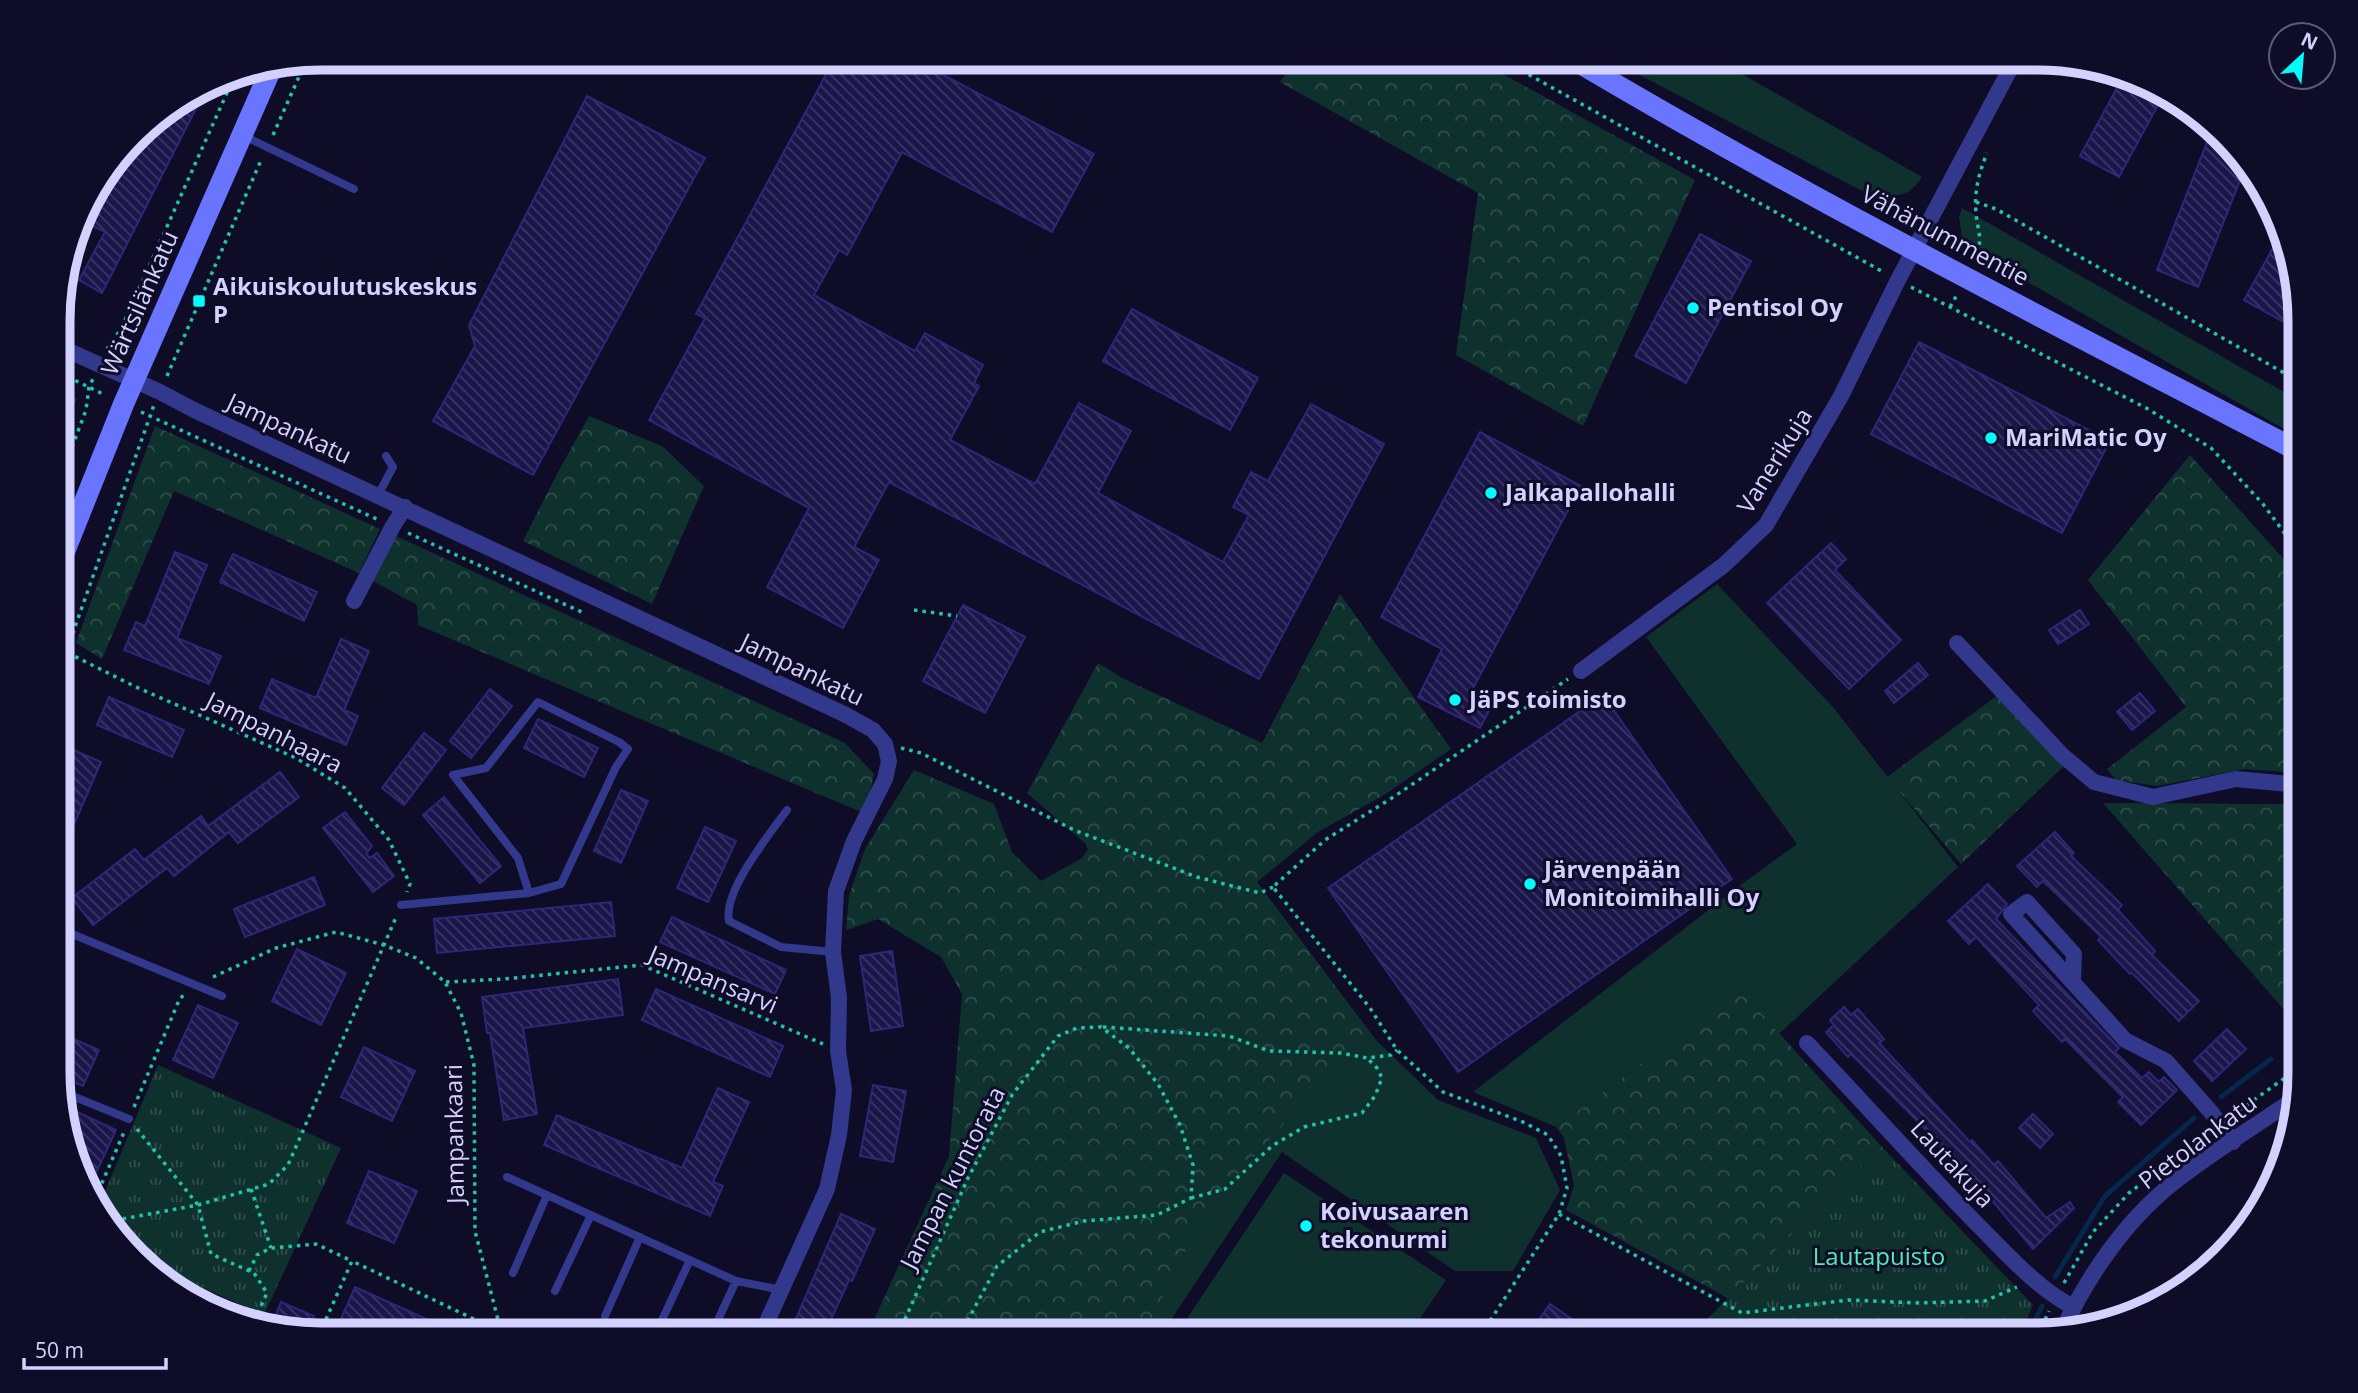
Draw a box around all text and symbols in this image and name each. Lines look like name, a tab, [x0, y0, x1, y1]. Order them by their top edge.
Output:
north arrow	[2267, 21, 2337, 91]
text: N	[2297, 26, 2322, 56]
street label: Vähänummentie	[1856, 176, 2036, 293]
street label: Wärtsilänkatu	[92, 225, 185, 380]
place label: Aikuiskoulutuskeskus P	[213, 269, 477, 330]
place label: Pentisol Oy	[1707, 290, 1843, 323]
marker: Aikuiskoulutuskeskus P	[191, 293, 207, 309]
marker: Pentisol Oy	[1685, 300, 1701, 316]
street label: Jampankatu	[220, 384, 357, 471]
street label: Vanerikuja	[1728, 401, 1819, 519]
place label: MariMatic Oy	[2005, 420, 2167, 453]
marker: MariMatic Oy	[1983, 430, 1999, 446]
place label: Jalkapallohalli	[1503, 475, 1676, 508]
marker: Jalkapallohalli	[1483, 485, 1499, 501]
street label: Jampankatu	[733, 624, 870, 713]
street label: Jampanhaara	[199, 682, 349, 780]
place label: JäPS toimisto	[1467, 682, 1627, 715]
marker: JäPS toimisto	[1447, 692, 1463, 708]
place label: Järvenpään Monitoimihalli Oy	[1542, 852, 1760, 913]
marker: Järvenpään Monitoimihalli Oy	[1522, 876, 1538, 892]
street label: Jampansarvi	[642, 936, 783, 1021]
street label: Jampankaari	[436, 1064, 471, 1206]
street label: Jampan kuntorata	[890, 1080, 1012, 1276]
street label: Pietolankatu	[2131, 1085, 2263, 1196]
street label: Lautakuja	[1904, 1112, 2002, 1214]
place label: Koivusaaren tekonurmi	[1320, 1194, 1469, 1255]
marker: Koivusaaren tekonurmi	[1298, 1218, 1314, 1234]
park label: Lautapuisto	[1813, 1239, 1945, 1272]
scale bar	[24, 1326, 166, 1370]
text: 50 m	[35, 1336, 84, 1364]

